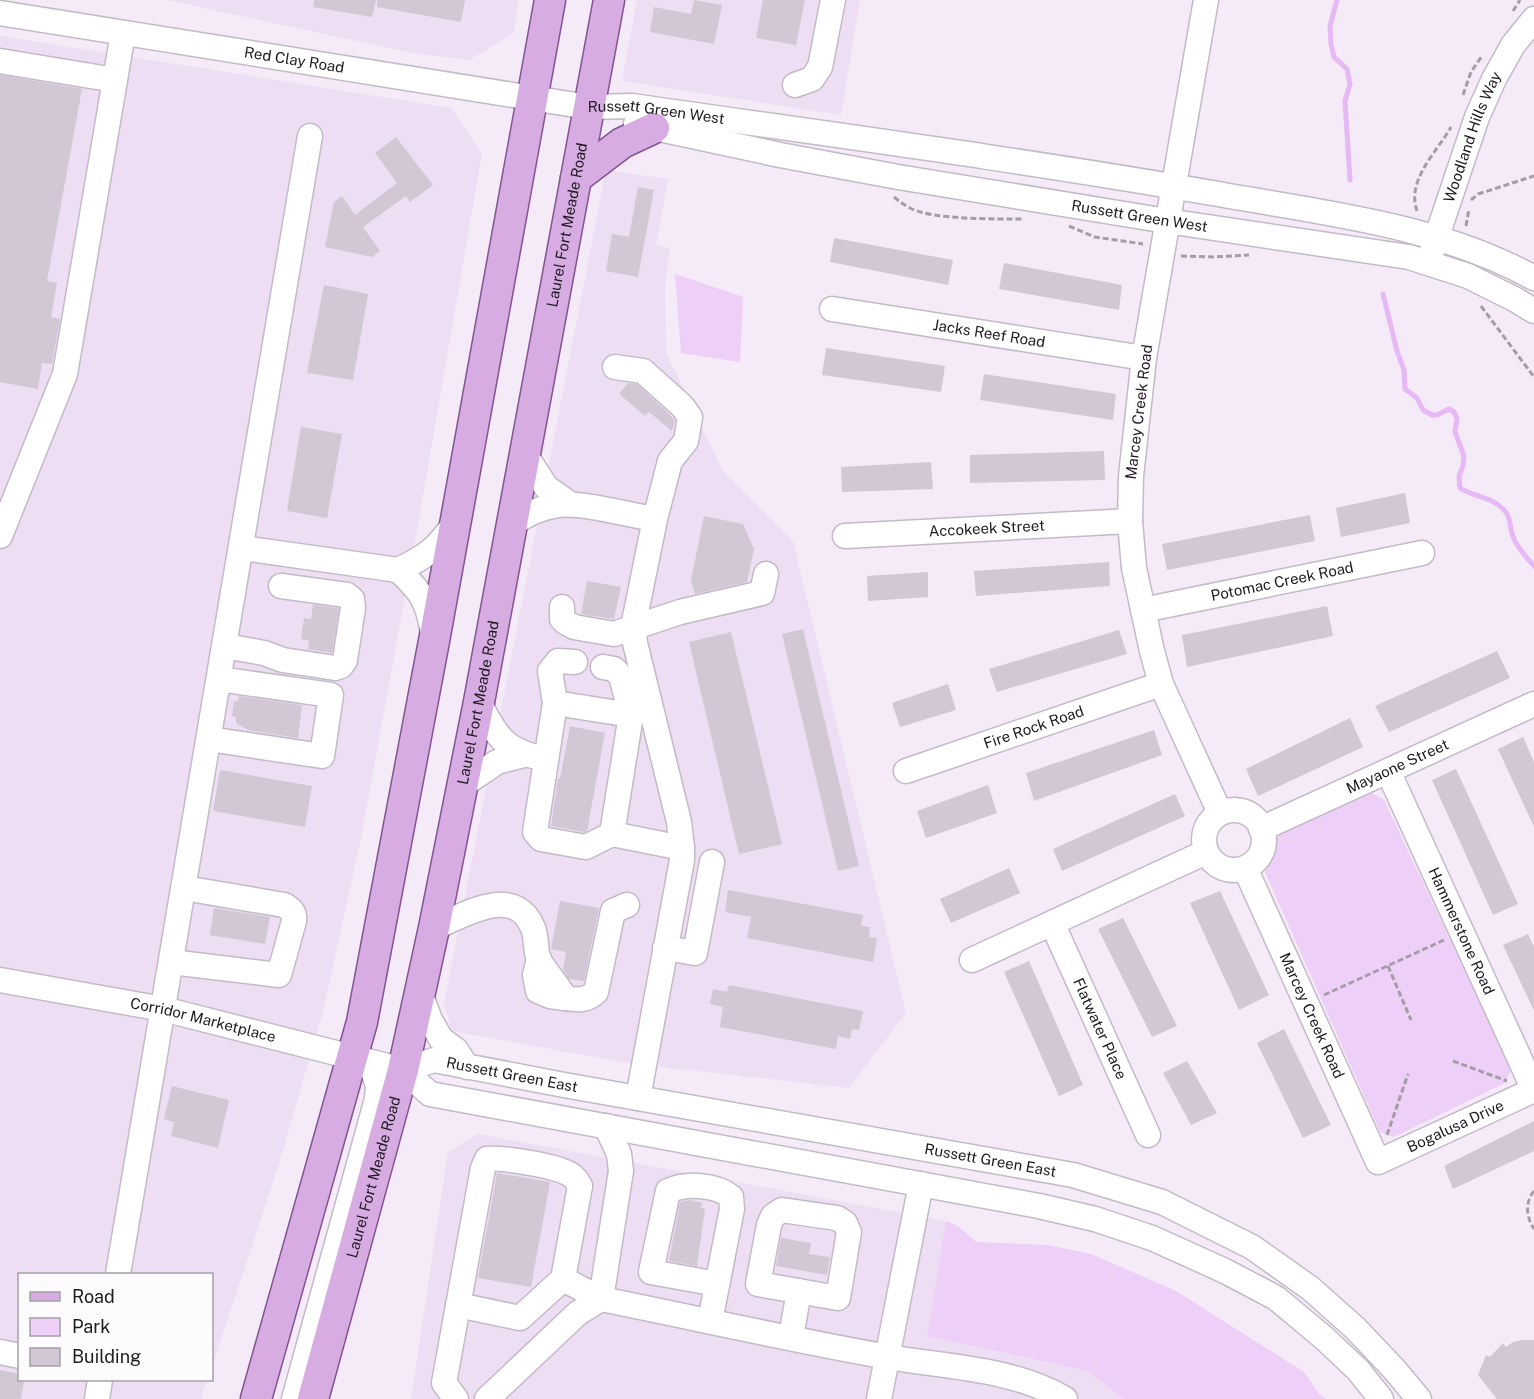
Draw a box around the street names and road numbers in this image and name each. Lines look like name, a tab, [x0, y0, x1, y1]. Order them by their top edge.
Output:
street label: Red Clay Road	[243, 43, 346, 76]
street label: Woodland Hills Way	[1440, 69, 1504, 205]
street label: Russett Green West	[587, 97, 726, 127]
street label: Laurel Fort Meade Road	[543, 141, 590, 308]
street label: Russett Green West	[1070, 196, 1209, 235]
street label: Jacks Reef Road	[932, 316, 1046, 350]
street label: Marcey Creek Road	[1122, 343, 1155, 480]
street label: Accokeek Street	[928, 516, 1045, 540]
street label: Potomac Creek Road	[1209, 558, 1355, 604]
street label: Laurel Fort Meade Road	[454, 619, 502, 786]
street label: Fire Rock Road	[981, 702, 1086, 752]
street label: Mayaone Street	[1343, 735, 1451, 797]
street label: Hammerstone Road	[1425, 865, 1498, 997]
street label: Marcey Creek Road	[1276, 950, 1348, 1081]
street label: Flatwater Place	[1070, 975, 1131, 1082]
street label: Corridor Marketplace	[129, 994, 278, 1045]
street label: Russett Green East	[445, 1054, 579, 1095]
street label: Laurel Fort Meade Road	[343, 1094, 403, 1260]
street label: Bogalusa Drive	[1404, 1096, 1506, 1155]
street label: Russett Green East	[923, 1140, 1058, 1180]

